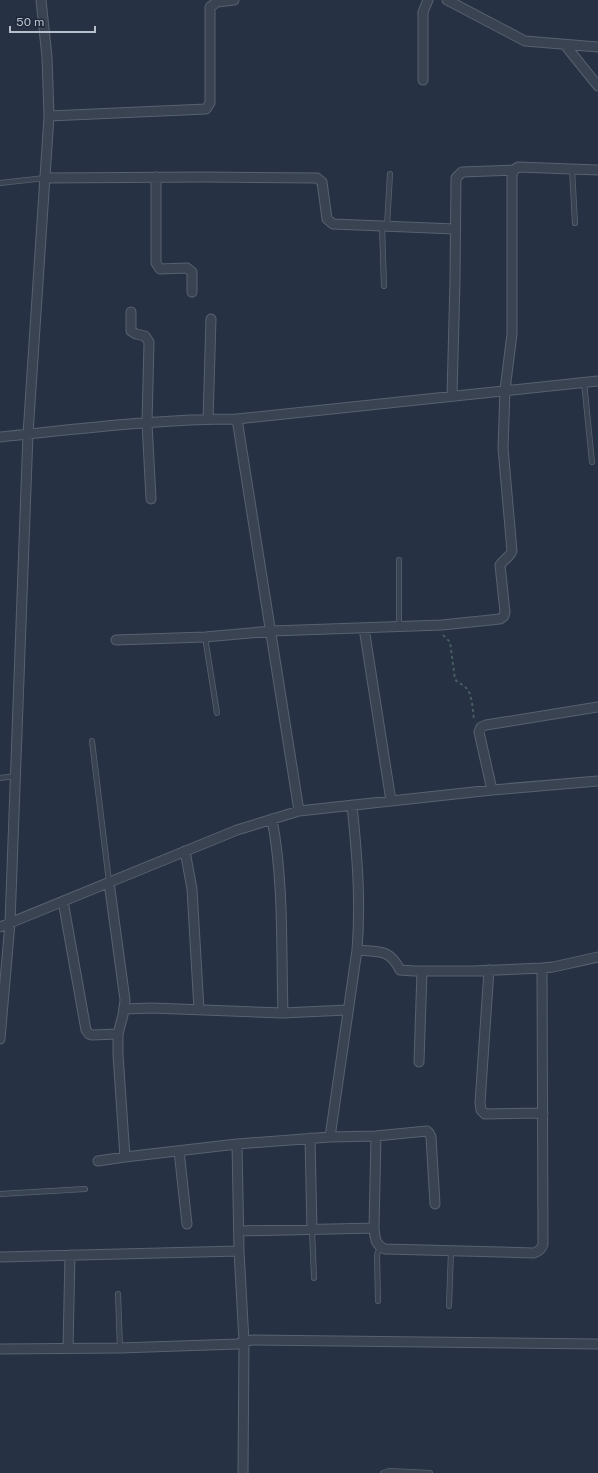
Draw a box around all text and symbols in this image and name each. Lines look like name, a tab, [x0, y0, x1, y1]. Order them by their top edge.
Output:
scale bar	[10, 8, 95, 34]
text: 50 m	[16, 15, 44, 29]

